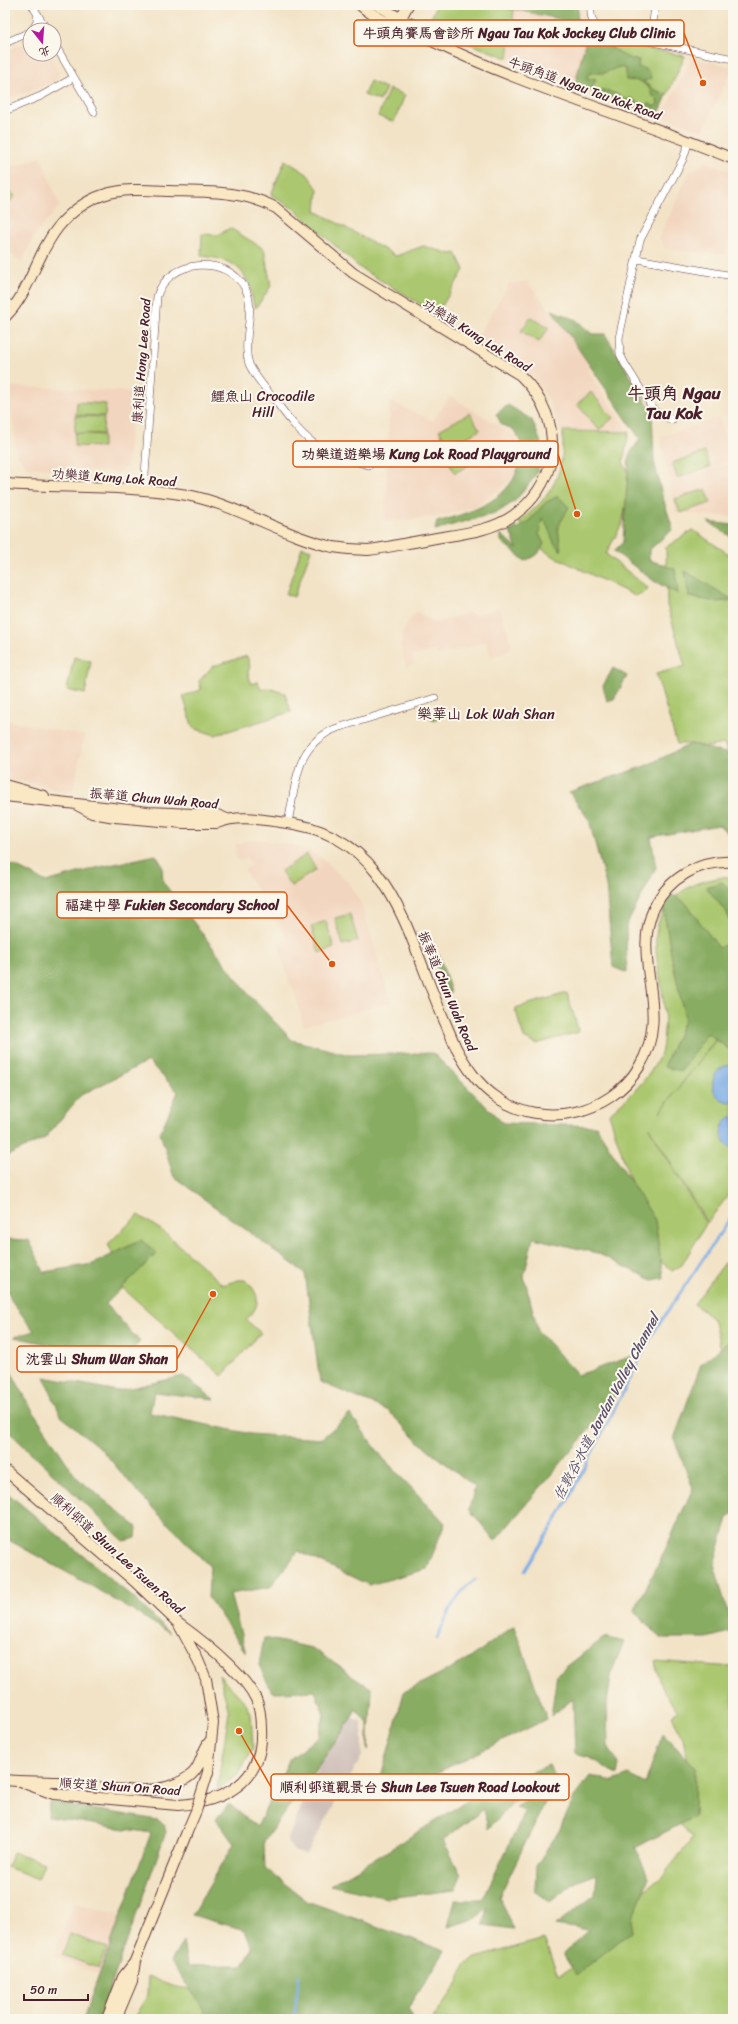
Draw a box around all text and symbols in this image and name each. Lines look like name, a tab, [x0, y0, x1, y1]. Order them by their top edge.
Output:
callout: 牛頭角賽馬會診所 Ngau Tau Kok Jockey Club Clinic	[354, 20, 684, 46]
text: 牛頭角賽馬會診所 Ngau Tau Kok Jockey Club Clinic	[362, 21, 677, 46]
north arrow	[22, 22, 62, 62]
text: 北	[37, 40, 53, 62]
street label: 牛頭角道 Ngau Tau Kok Road	[505, 50, 666, 127]
street label: 功樂道 Kung Lok Road	[418, 293, 537, 379]
street label: 康利道 Hong Lee Road	[126, 297, 157, 424]
district label: 牛頭角 Ngau Tau Kok	[627, 378, 722, 428]
district label: 鱷魚山 Crocodile Hill	[211, 384, 315, 425]
callout: 功樂道遊樂場 Kung Lok Road Playground	[293, 441, 558, 467]
text: 功樂道遊樂場 Kung Lok Road Playground	[302, 442, 552, 467]
street label: 功樂道 Kung Lok Road	[51, 462, 178, 493]
district label: 樂華山 Lok Wah Shan	[417, 701, 555, 727]
street label: 振華道 Chun Wah Road	[89, 781, 220, 816]
callout: 福建中學 Fukien Secondary School	[57, 892, 287, 918]
text: 福建中學 Fukien Secondary School	[65, 893, 280, 918]
street label: 振華道 Chun Wah Road	[412, 927, 484, 1056]
water label: 佐敦谷水道 Jordan Valley Channel	[547, 1307, 668, 1505]
callout: 沈雲山 Shum Wan Shan	[17, 1346, 177, 1372]
text: 沈雲山 Shum Wan Shan	[26, 1347, 169, 1372]
street label: 順利邨道 Shun Lee Tsuen Road	[46, 1487, 191, 1621]
street label: 順安道 Shun On Road	[59, 1771, 182, 1802]
callout: 順利邨道觀景台 Shun Lee Tsuen Road Lookout	[271, 1774, 569, 1800]
text: 順利邨道觀景台 Shun Lee Tsuen Road Lookout	[280, 1775, 561, 1800]
scale bar	[24, 1976, 88, 2002]
text: 50 m	[30, 1979, 57, 2001]

